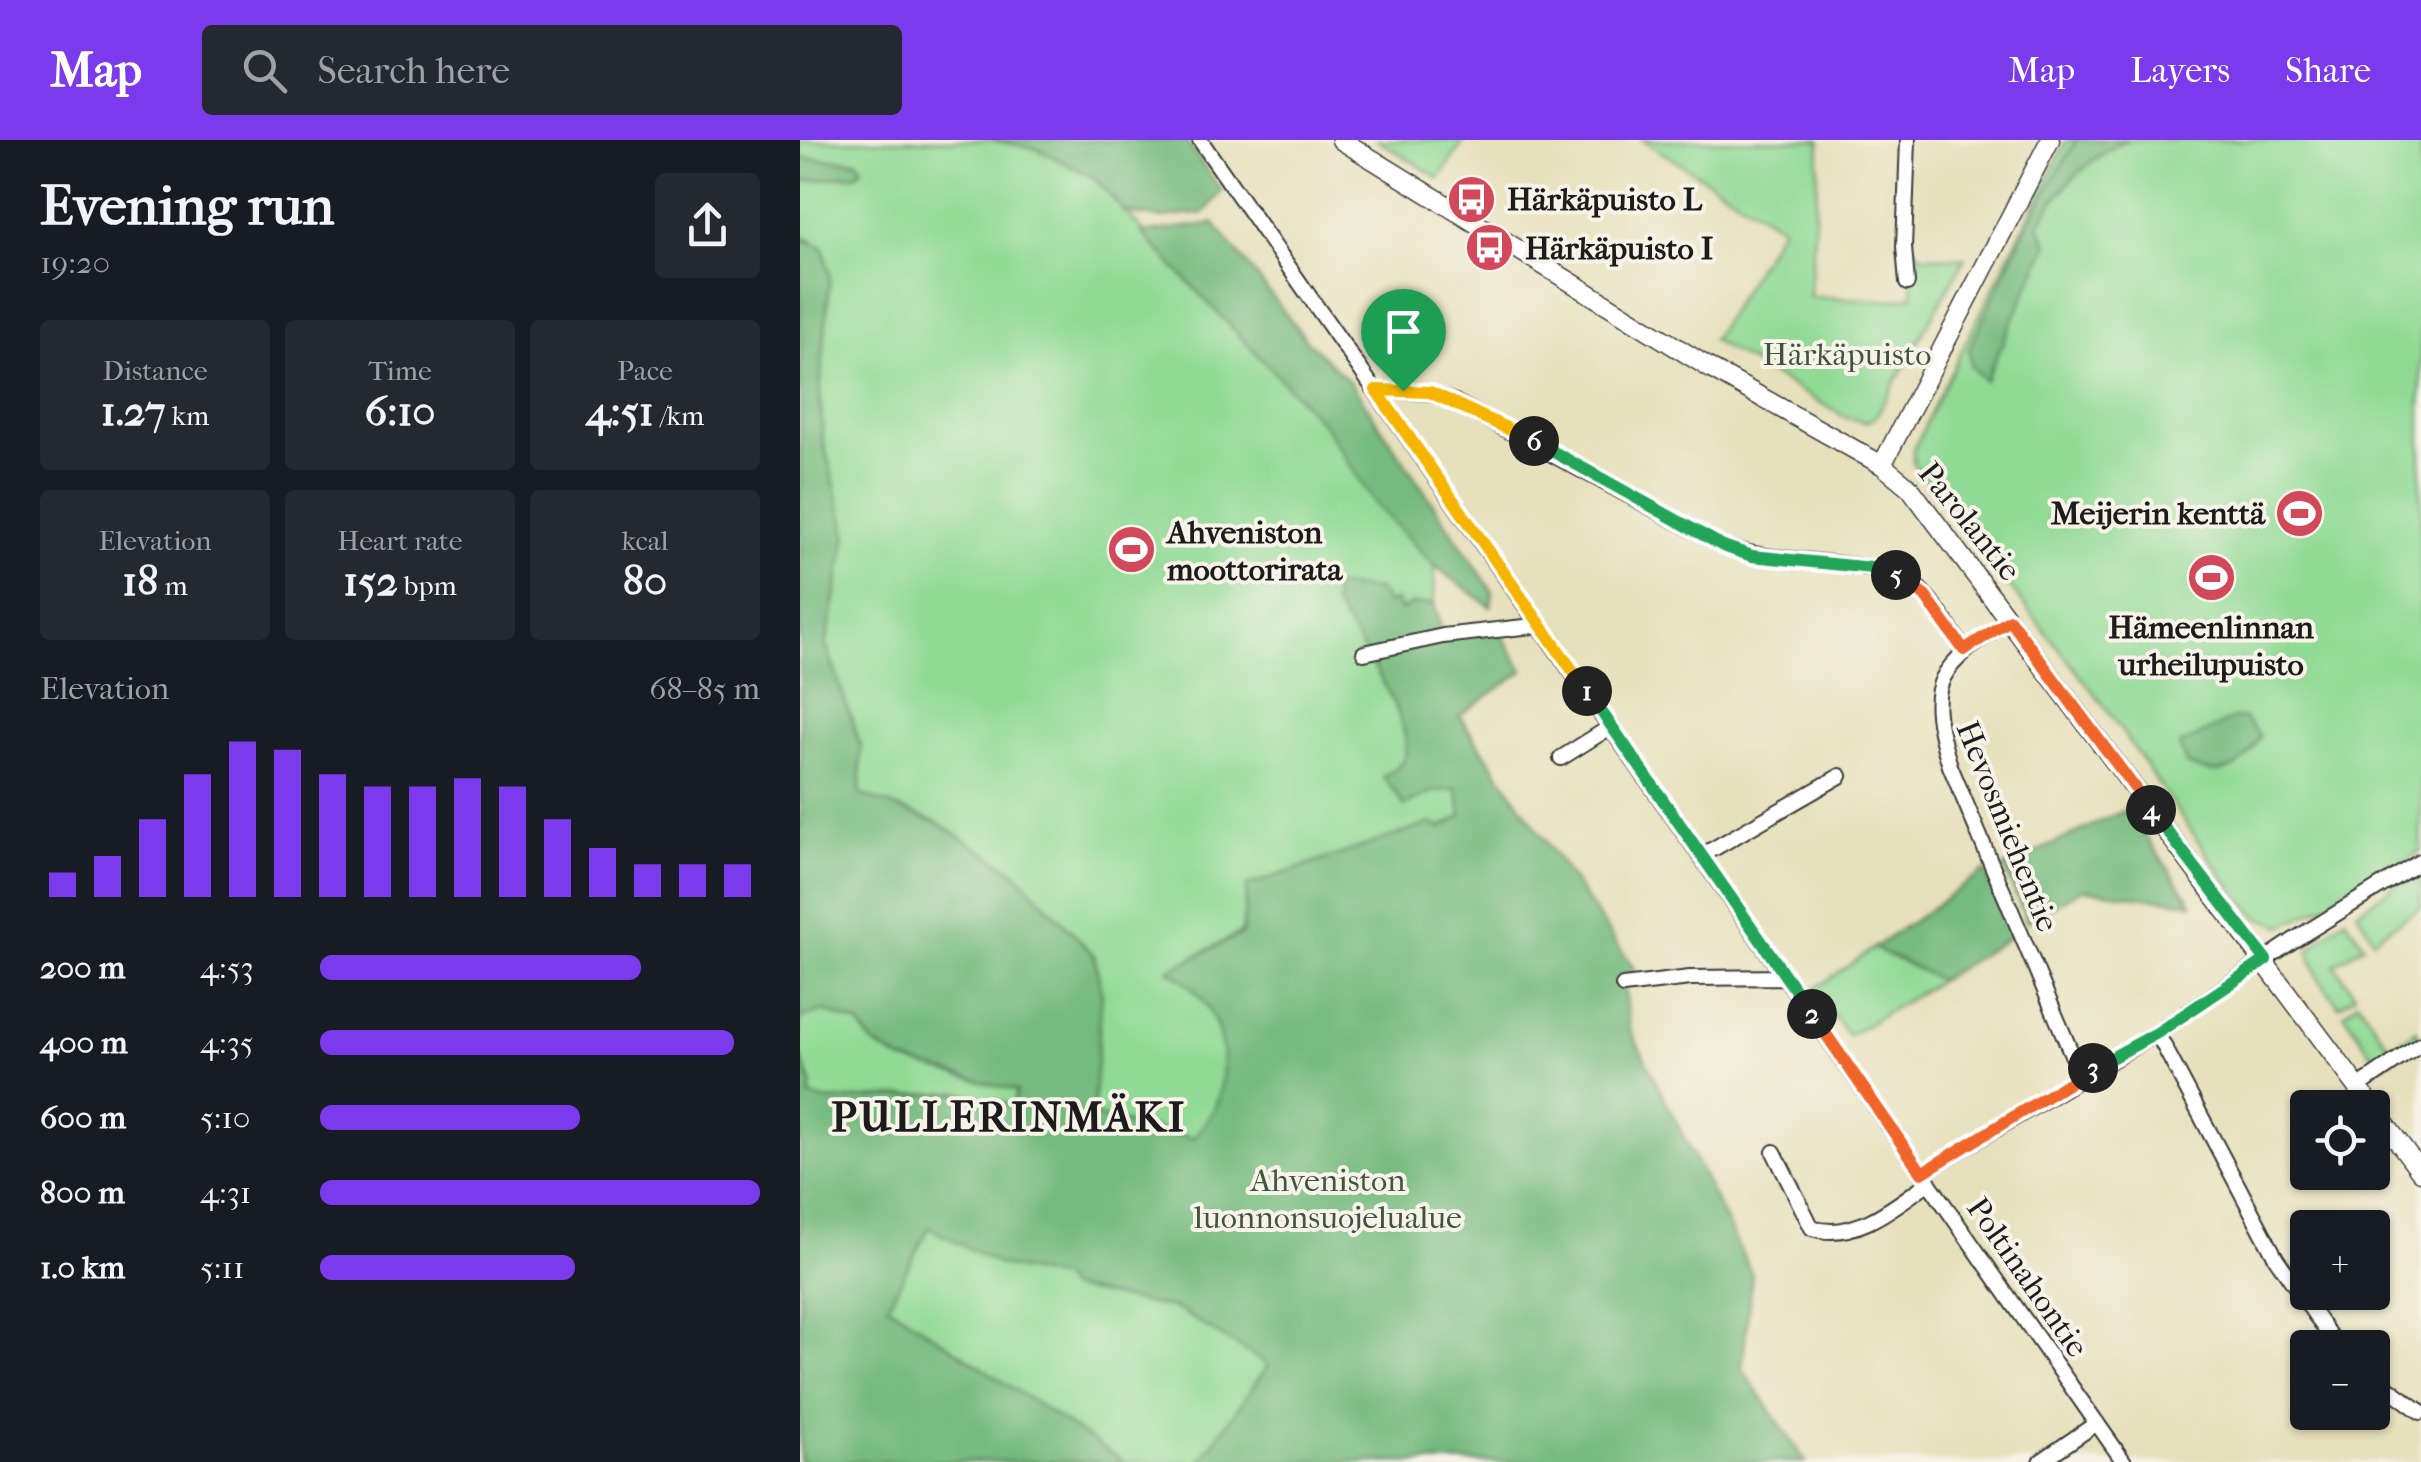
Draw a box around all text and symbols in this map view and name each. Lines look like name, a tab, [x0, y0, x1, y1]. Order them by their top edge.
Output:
search box	[202, 25, 902, 115]
text: Map	[50, 42, 142, 98]
icon: search	[237, 43, 292, 98]
text: Search here	[317, 48, 510, 93]
text: Map	[2008, 50, 2075, 91]
text: Layers	[2130, 50, 2230, 91]
text: Share	[2285, 50, 2371, 91]
button: share	[655, 173, 760, 278]
bus stop icon: Härkäpuisto L	[1446, 173, 1498, 225]
text: Evening run	[40, 174, 334, 238]
place label: Härkäpuisto L	[1507, 181, 1703, 218]
bus stop icon: Härkäpuisto I	[1464, 222, 1516, 274]
place label: Härkäpuisto I	[1525, 230, 1714, 267]
text: 19:20	[40, 244, 110, 281]
pin	[1361, 289, 1446, 392]
icon: arrive	[1376, 304, 1431, 359]
park label: Härkäpuisto	[1763, 336, 1931, 373]
text: Distance	[102, 354, 208, 387]
text: Time	[368, 354, 432, 387]
text: Pace	[617, 354, 673, 387]
text: 1.27	[101, 387, 166, 436]
text: 6:10	[365, 387, 435, 436]
text: 4:51	[586, 387, 654, 436]
text: km	[166, 399, 209, 432]
text: /km	[654, 399, 704, 432]
pin: 6	[1509, 416, 1559, 466]
text: 6	[1526, 424, 1542, 457]
street label: Parolantie	[1911, 455, 2029, 588]
sports icon: Meijerin kenttä	[2274, 487, 2326, 539]
place label: Meijerin kenttä	[2051, 495, 2266, 532]
place label: Ahveniston moottorirata	[1165, 514, 1344, 588]
text: Elevation	[98, 524, 212, 557]
text: Heart rate	[337, 524, 463, 557]
text: kcal	[621, 524, 669, 557]
sports icon: Ahveniston moottorirata	[1106, 524, 1158, 576]
pin: 5	[1871, 550, 1921, 600]
sports icon: Hämeenlinnan urheilupuisto	[2185, 551, 2237, 603]
text: 18	[122, 557, 158, 606]
text: 152	[343, 557, 398, 606]
text: 80	[623, 557, 667, 606]
text: 5	[1890, 558, 1902, 591]
text: m	[158, 569, 188, 602]
text: bpm	[398, 569, 457, 602]
place label: Hämeenlinnan urheilupuisto	[2108, 609, 2314, 683]
pin: 1	[1562, 666, 1612, 716]
text: Elevation	[40, 670, 169, 707]
text: 68–85 m	[649, 670, 760, 707]
text: 1	[1582, 674, 1592, 707]
street label: Hevosmiehentie	[1948, 716, 2067, 937]
pin: 4	[2126, 785, 2176, 835]
text: 4	[2143, 793, 2159, 826]
text: 200 m	[40, 949, 125, 986]
text: 4:53	[200, 949, 254, 986]
pin: 2	[1787, 989, 1837, 1039]
text: 2	[1805, 997, 1819, 1030]
text: 400 m	[40, 1024, 128, 1061]
text: 4:35	[200, 1024, 254, 1061]
pin: 3	[2068, 1043, 2118, 1093]
text: 3	[2087, 1051, 2099, 1084]
map controls	[2290, 1090, 2390, 1430]
button: locate	[2290, 1090, 2390, 1190]
district label: PULLERINMÄKI	[831, 1092, 1187, 1142]
text: 600 m	[40, 1099, 126, 1136]
text: 5:10	[200, 1099, 250, 1136]
park label: Ahveniston luonnonsuojelualue	[1193, 1162, 1462, 1236]
text: 800 m	[40, 1174, 125, 1211]
text: 4:31	[200, 1174, 251, 1211]
street label: Poltinahontie	[1959, 1190, 2096, 1364]
button: +	[2290, 1210, 2390, 1310]
text: 1.0 km	[40, 1249, 125, 1286]
text: 5:11	[200, 1249, 244, 1286]
button: −	[2290, 1330, 2390, 1430]

